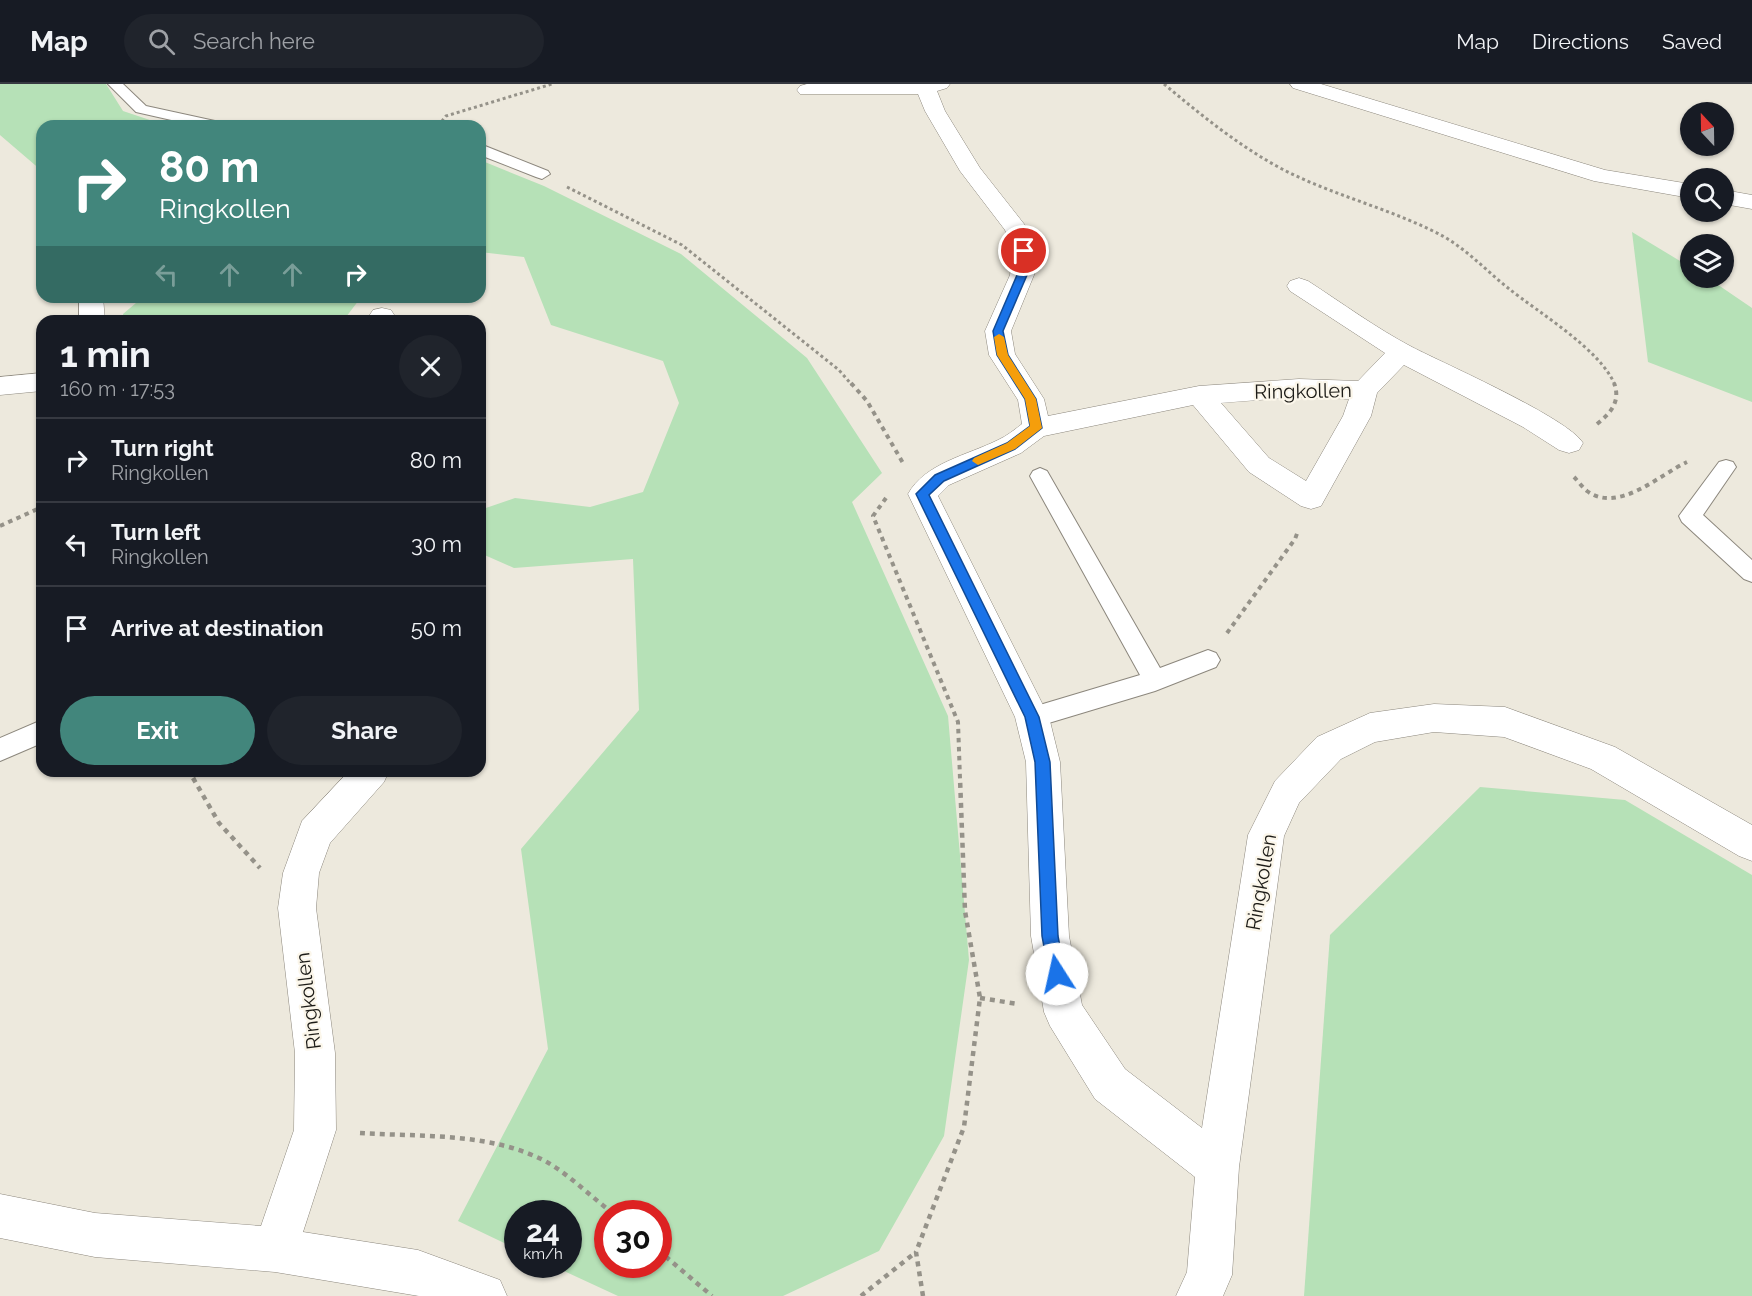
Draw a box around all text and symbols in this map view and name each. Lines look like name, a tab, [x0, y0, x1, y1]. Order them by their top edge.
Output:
search box	[124, 14, 544, 68]
text: Map	[30, 25, 88, 58]
icon: search	[145, 25, 178, 58]
text: Search here	[193, 28, 315, 54]
text: Map	[1456, 29, 1499, 54]
text: Directions	[1532, 29, 1629, 54]
text: Saved	[1662, 29, 1722, 54]
north arrow	[1680, 102, 1734, 156]
map controls	[1680, 102, 1734, 288]
text: 80 m	[159, 143, 259, 192]
icon: right	[60, 144, 138, 222]
button: search	[1680, 168, 1734, 222]
text: Ringkollen	[159, 193, 291, 224]
pin	[998, 225, 1049, 276]
icon: arrive	[1007, 234, 1040, 267]
button: layers	[1680, 234, 1734, 288]
icon: left	[150, 258, 183, 291]
icon: ahead	[213, 258, 246, 291]
icon: ahead	[276, 258, 309, 291]
icon: right	[339, 258, 372, 291]
text: 1 min	[60, 333, 151, 375]
button: close	[399, 335, 462, 398]
text: 160 m · 17:53	[60, 377, 175, 401]
street label: Ringkollen	[1254, 378, 1352, 404]
text: Turn right	[111, 435, 214, 461]
icon: right	[60, 444, 93, 477]
text: 80 m	[410, 447, 462, 473]
text: Ringkollen	[111, 461, 209, 485]
text: Turn left	[111, 519, 201, 545]
icon: left	[60, 528, 93, 561]
text: 30 m	[411, 531, 462, 557]
text: Ringkollen	[111, 545, 209, 569]
icon: arrive	[60, 612, 93, 645]
text: Arrive at destination	[111, 615, 324, 641]
text: 50 m	[411, 615, 462, 641]
button: Exit	[60, 696, 255, 765]
button: Share	[267, 696, 462, 765]
street label: Ringkollen	[1241, 832, 1281, 932]
position arrow	[1025, 942, 1089, 1006]
street label: Ringkollen	[290, 951, 326, 1051]
speed limit sign: 30	[594, 1200, 672, 1278]
text: 24	[526, 1214, 560, 1249]
text: km/h	[523, 1245, 563, 1263]

